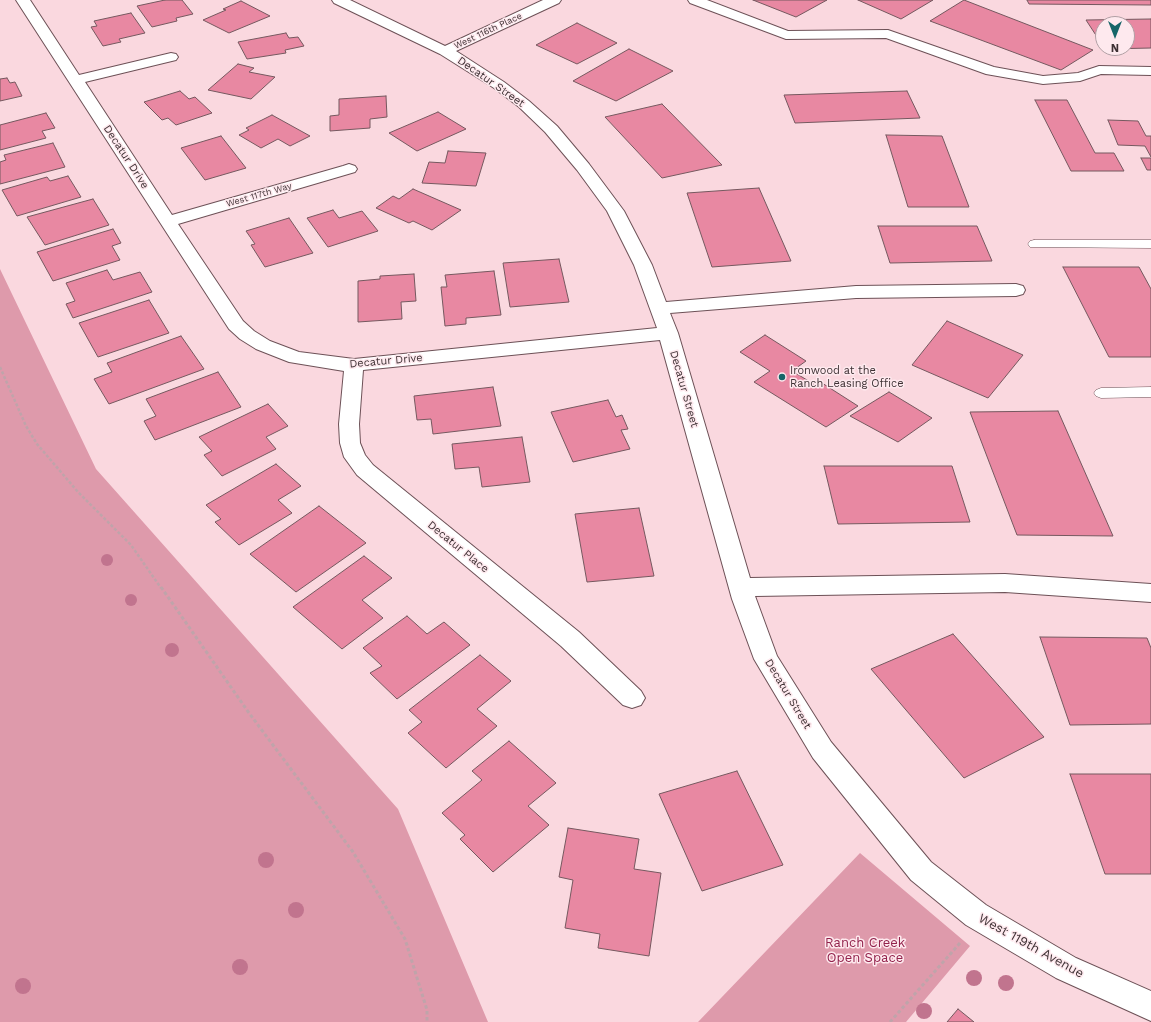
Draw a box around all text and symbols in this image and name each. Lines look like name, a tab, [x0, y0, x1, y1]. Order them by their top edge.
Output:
street label: West 116th Place	[452, 11, 524, 51]
north arrow	[1095, 16, 1135, 56]
text: N	[1111, 41, 1119, 54]
street label: Decatur Street	[455, 54, 527, 110]
street label: Decatur Drive	[100, 123, 152, 191]
street label: West 117th Way	[225, 181, 293, 209]
street label: Decatur Street	[667, 349, 701, 429]
street label: Decatur Drive	[349, 351, 423, 371]
place label: Ironwood at the Ranch Leasing Office	[790, 364, 903, 390]
marker: Ironwood at the Ranch Leasing Office	[777, 372, 787, 382]
street label: Decatur Place	[425, 518, 491, 576]
street label: Decatur Street	[762, 657, 814, 731]
street label: West 119th Avenue	[975, 910, 1087, 982]
park label: Ranch Creek Open Space	[825, 935, 905, 966]

